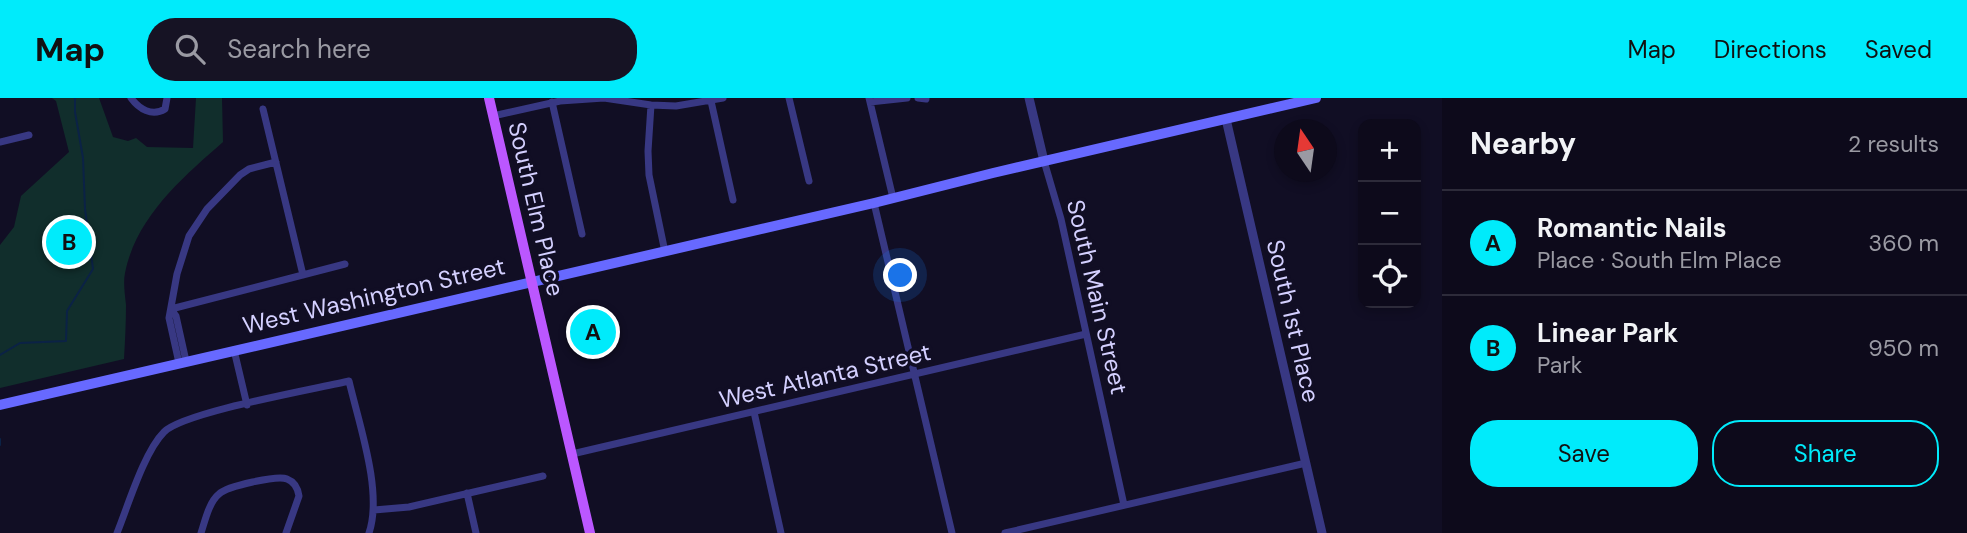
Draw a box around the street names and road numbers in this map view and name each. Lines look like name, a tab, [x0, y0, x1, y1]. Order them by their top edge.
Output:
street label: South Elm Place	[501, 119, 572, 299]
street label: South Main Street	[1060, 197, 1135, 397]
street label: South 1st Place	[1260, 237, 1327, 405]
street label: West Washington Street	[240, 250, 508, 341]
street label: West Atlanta Street	[716, 336, 934, 415]

